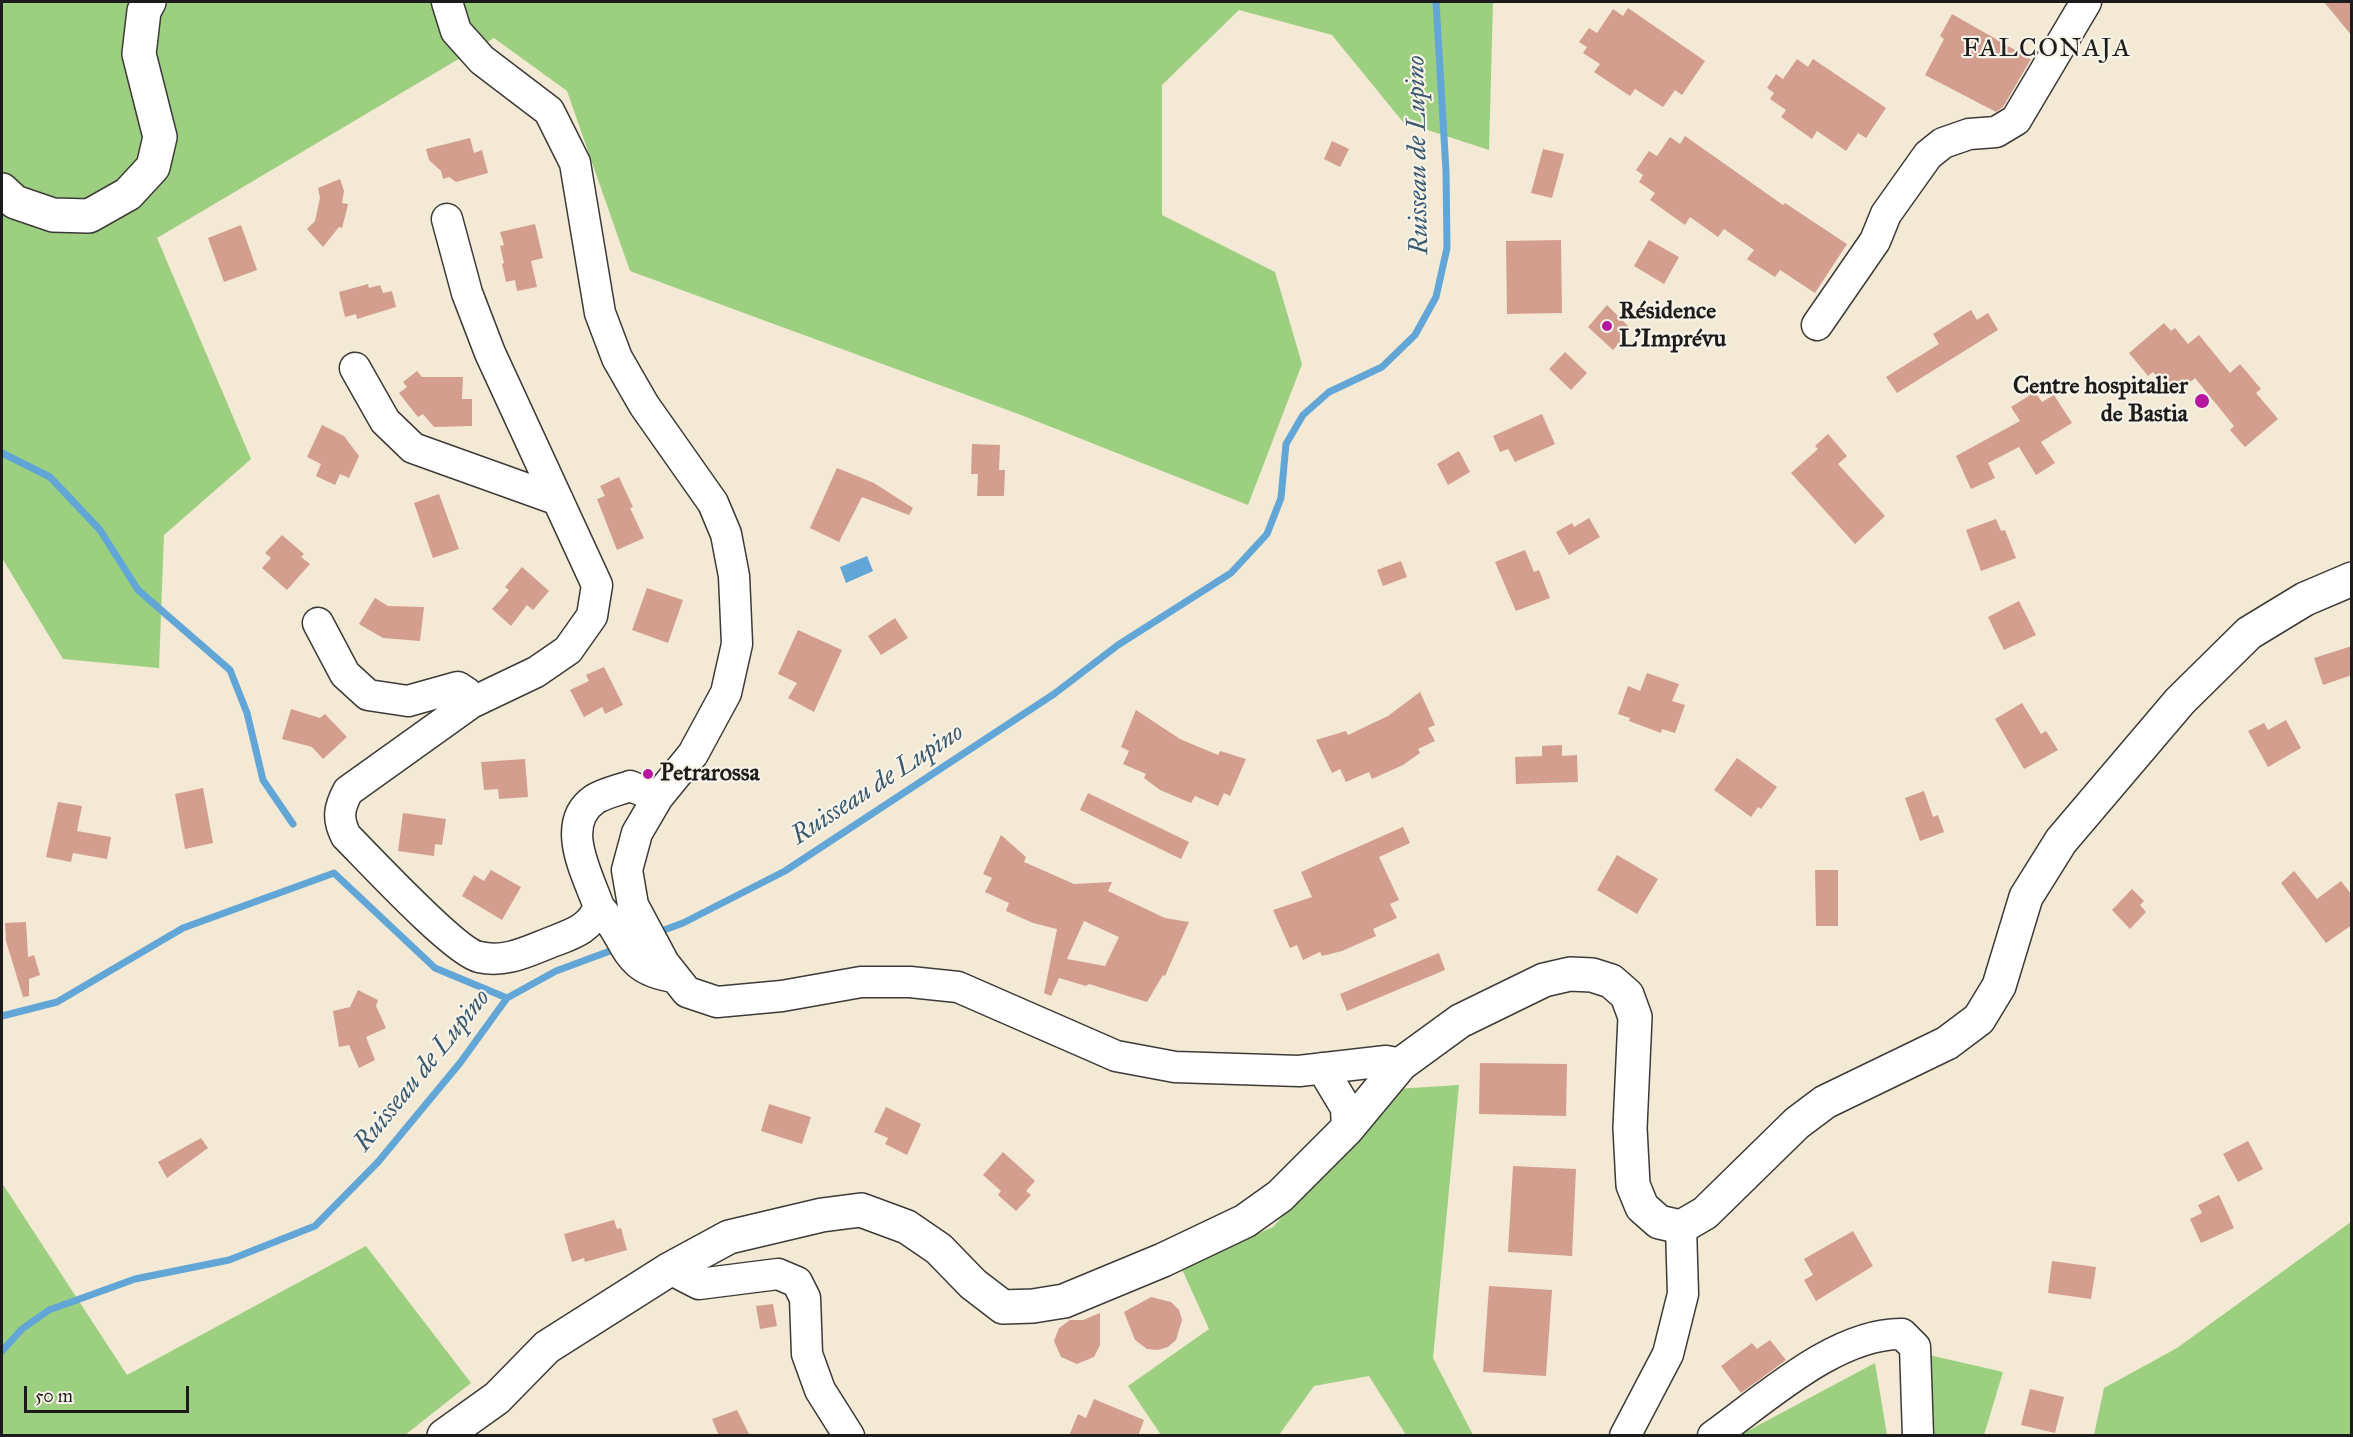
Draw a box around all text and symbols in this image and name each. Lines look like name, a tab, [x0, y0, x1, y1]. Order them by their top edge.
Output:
district label: FALCONAJA	[1962, 34, 2132, 66]
water label: Ruisseau de Lupino	[1402, 55, 1436, 255]
place label: Résidence L'Imprévu	[1619, 298, 1726, 354]
marker: Résidence L'Imprévu	[1600, 319, 1614, 333]
place label: Centre hospitalier de Bastia	[2013, 373, 2188, 429]
marker: Centre hospitalier de Bastia	[2193, 392, 2211, 410]
water label: Ruisseau de Lupino	[786, 718, 970, 852]
place label: Petrarossa	[660, 760, 760, 788]
marker: Petrarossa	[641, 767, 655, 781]
water label: Ruisseau de Lupino	[348, 984, 498, 1158]
scale bar	[27, 1374, 192, 1412]
text: 50 m	[35, 1385, 73, 1407]

